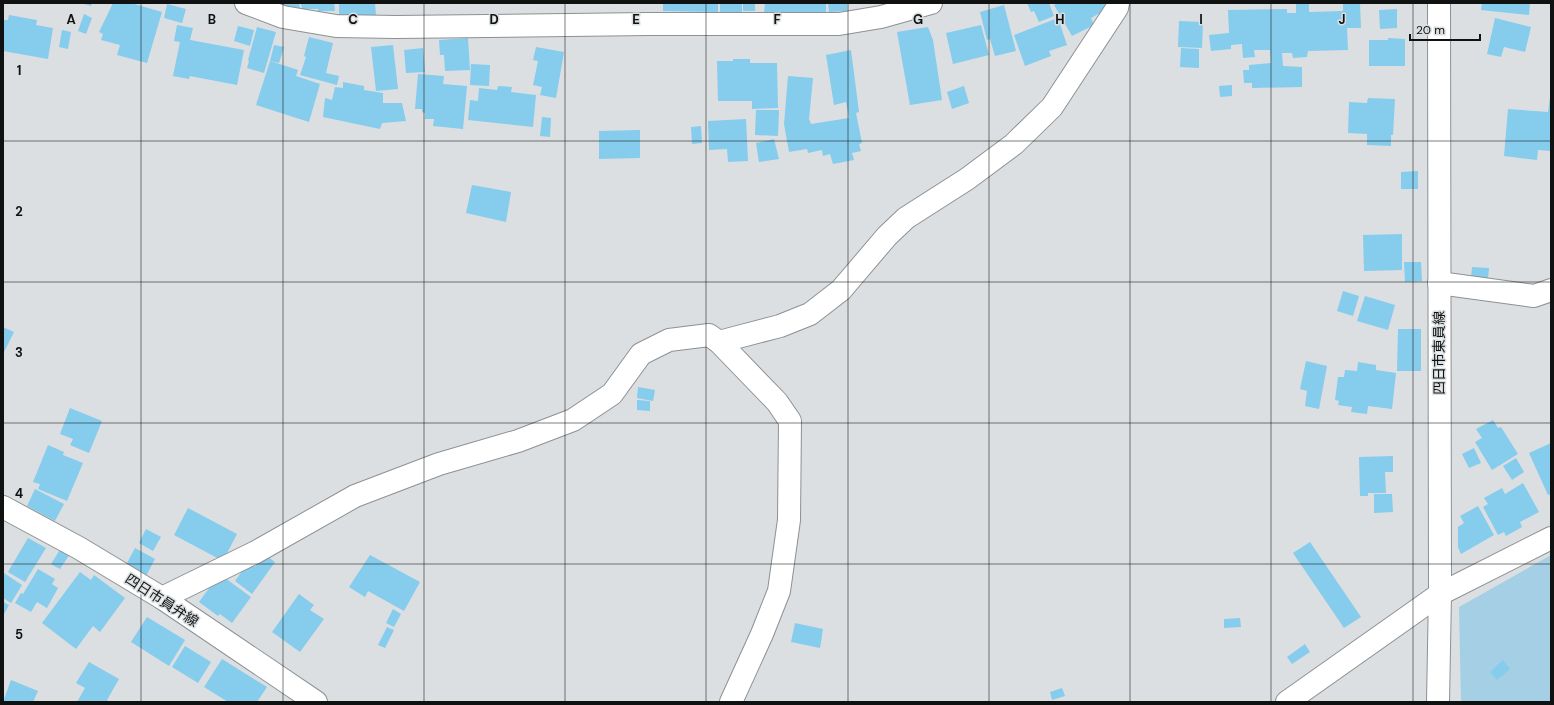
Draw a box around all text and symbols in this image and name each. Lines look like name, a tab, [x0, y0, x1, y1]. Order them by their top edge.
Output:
text: A	[66, 11, 76, 28]
text: B	[208, 11, 216, 28]
text: C	[348, 11, 358, 28]
text: D	[489, 11, 499, 28]
text: E	[632, 11, 640, 28]
text: F	[773, 11, 781, 28]
text: G	[913, 11, 923, 28]
text: H	[1055, 11, 1065, 28]
text: I	[1199, 11, 1203, 28]
text: J	[1338, 11, 1346, 28]
scale bar	[1410, 16, 1480, 42]
text: 20 m	[1416, 22, 1445, 38]
text: 1	[17, 62, 21, 79]
text: 2	[15, 203, 23, 220]
street label: 四日市東員線	[1430, 311, 1448, 395]
text: 3	[15, 344, 23, 361]
text: 4	[15, 485, 23, 502]
street label: 四日市員弁線	[122, 570, 202, 630]
text: 5	[15, 626, 23, 643]

